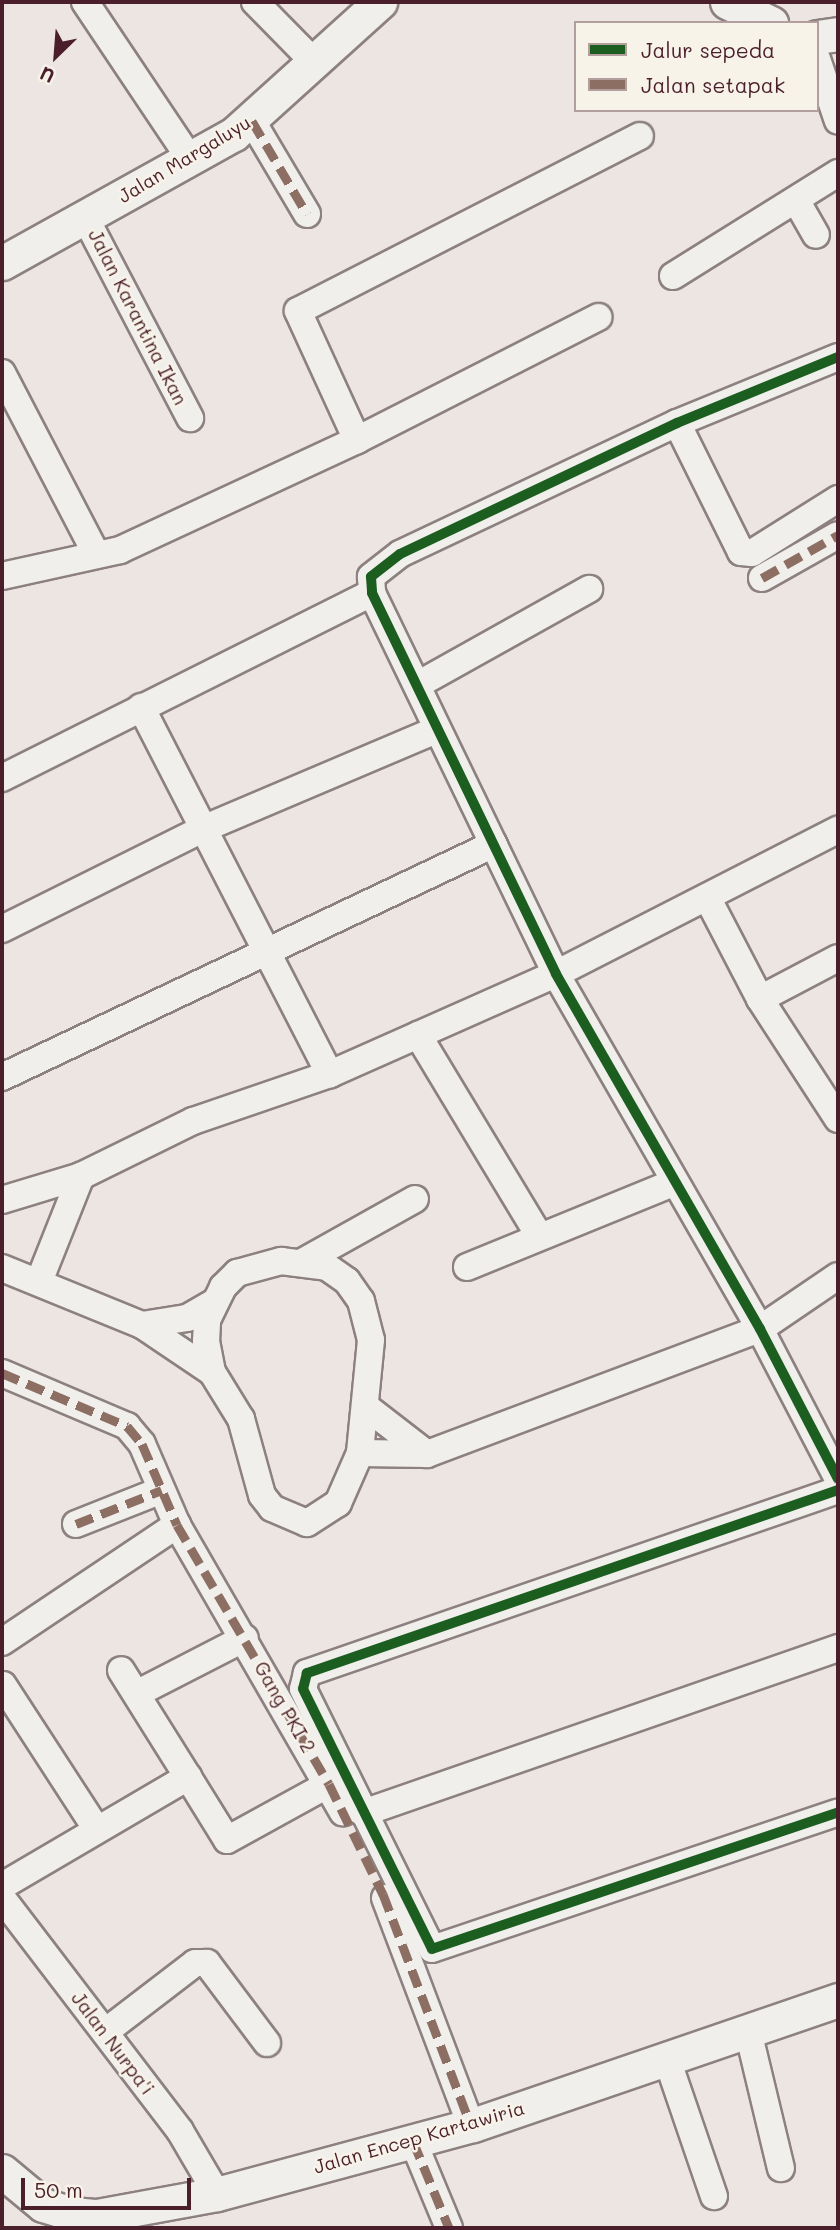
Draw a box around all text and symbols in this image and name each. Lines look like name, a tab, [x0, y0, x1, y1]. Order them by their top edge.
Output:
north arrow	[21, 21, 91, 91]
legend	[574, 21, 819, 112]
text: Jalur sepeda	[641, 36, 775, 63]
text: U	[36, 61, 58, 90]
text: Jalan setapak	[641, 71, 785, 98]
street label: Jalan Margaluyu	[114, 111, 254, 207]
street label: Jalan Karantina Ikan	[84, 225, 192, 409]
street label: Gang PKI 2	[250, 1657, 320, 1757]
street label: Jalan Nurpa'i	[67, 1987, 159, 2099]
street label: Jalan Encep Kartawiria	[311, 2096, 527, 2178]
scale bar	[24, 2164, 194, 2208]
text: 50 m	[34, 2176, 83, 2203]

